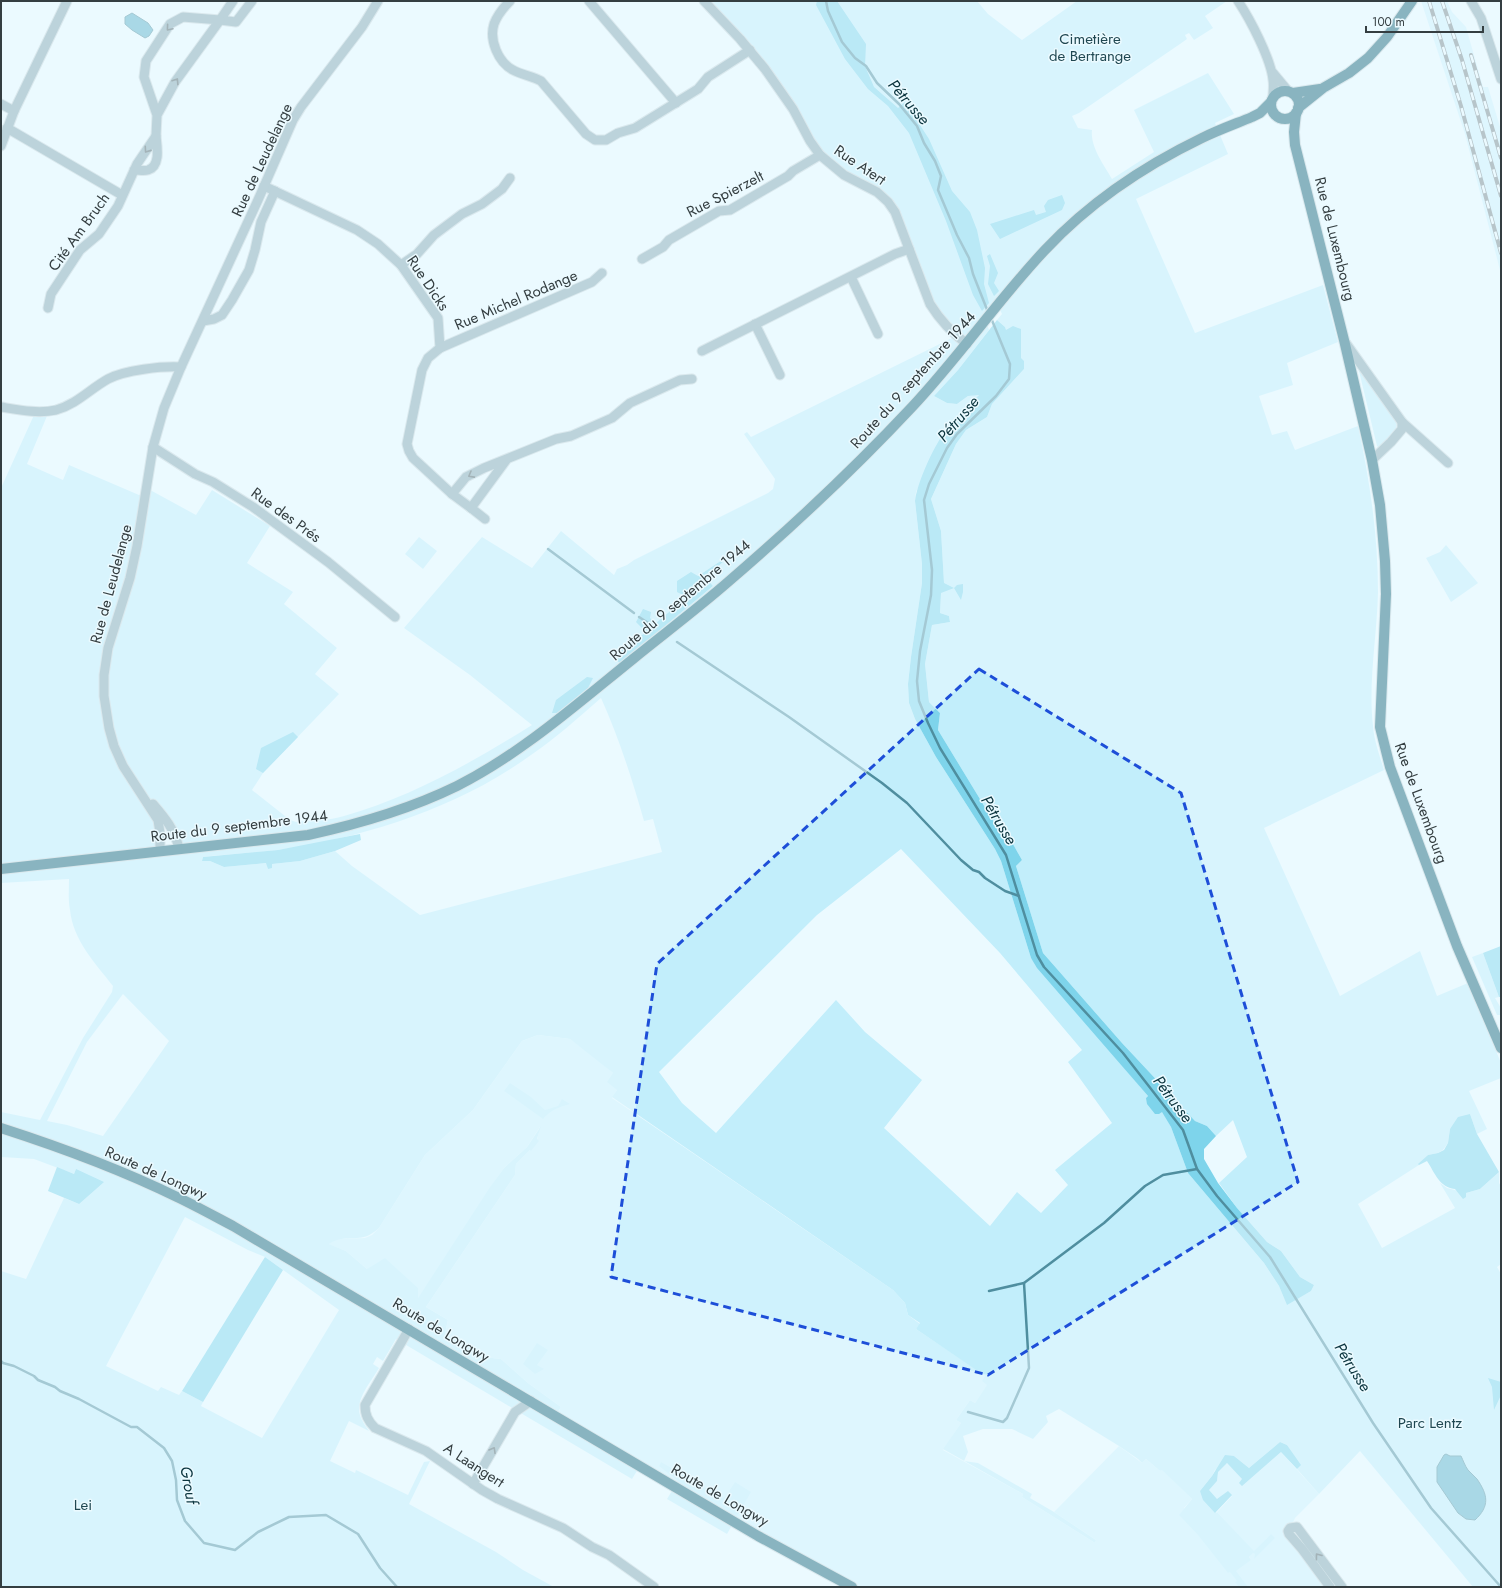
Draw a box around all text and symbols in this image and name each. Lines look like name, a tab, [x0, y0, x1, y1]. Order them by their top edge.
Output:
scale bar	[1366, 8, 1483, 34]
text: 100 m	[1372, 13, 1405, 31]
one-way arrow	[167, 23, 174, 30]
park label: Cimetière de Bertrange	[1049, 28, 1131, 67]
water label: Pétrusse	[883, 74, 935, 130]
one-way arrow	[171, 78, 179, 85]
street label: Rue de Leudelange	[226, 99, 298, 220]
street label: Rue Atert	[830, 140, 891, 191]
one-way arrow	[144, 146, 152, 153]
street label: Rue Spierzelt	[683, 165, 768, 223]
street label: Rue de Luxembourg	[1309, 175, 1361, 303]
street label: Cité Am Bruch	[43, 188, 115, 276]
street label: Rue Dicks	[401, 251, 455, 315]
street label: Rue Michel Rodange	[451, 264, 581, 336]
street label: Route du 9 septembre 1944	[845, 306, 981, 454]
water label: Pétrusse	[932, 391, 984, 447]
one-way arrow	[468, 470, 476, 477]
street label: Rue des Prés	[246, 482, 326, 548]
street label: Rue de Leudelange	[84, 522, 138, 646]
street label: Route du 9 septembre 1944	[605, 534, 756, 666]
street label: Rue de Luxembourg	[1389, 739, 1453, 867]
water label: Pétrusse	[975, 791, 1023, 849]
street label: Route du 9 septembre 1944	[149, 804, 329, 848]
water label: Pétrusse	[1148, 1071, 1198, 1127]
street label: Route de Longwy	[101, 1141, 211, 1206]
street label: Route de Longwy	[388, 1292, 494, 1368]
water label: Pétrusse	[1329, 1338, 1377, 1396]
park label: Parc Lentz	[1398, 1412, 1462, 1434]
street label: A Laangert	[439, 1437, 509, 1493]
one-way arrow	[488, 1447, 495, 1454]
street label: Route de Longwy	[667, 1458, 773, 1532]
water label: Grouf	[174, 1464, 204, 1508]
park label: Lei	[74, 1494, 92, 1516]
one-way arrow	[1315, 1553, 1323, 1560]

